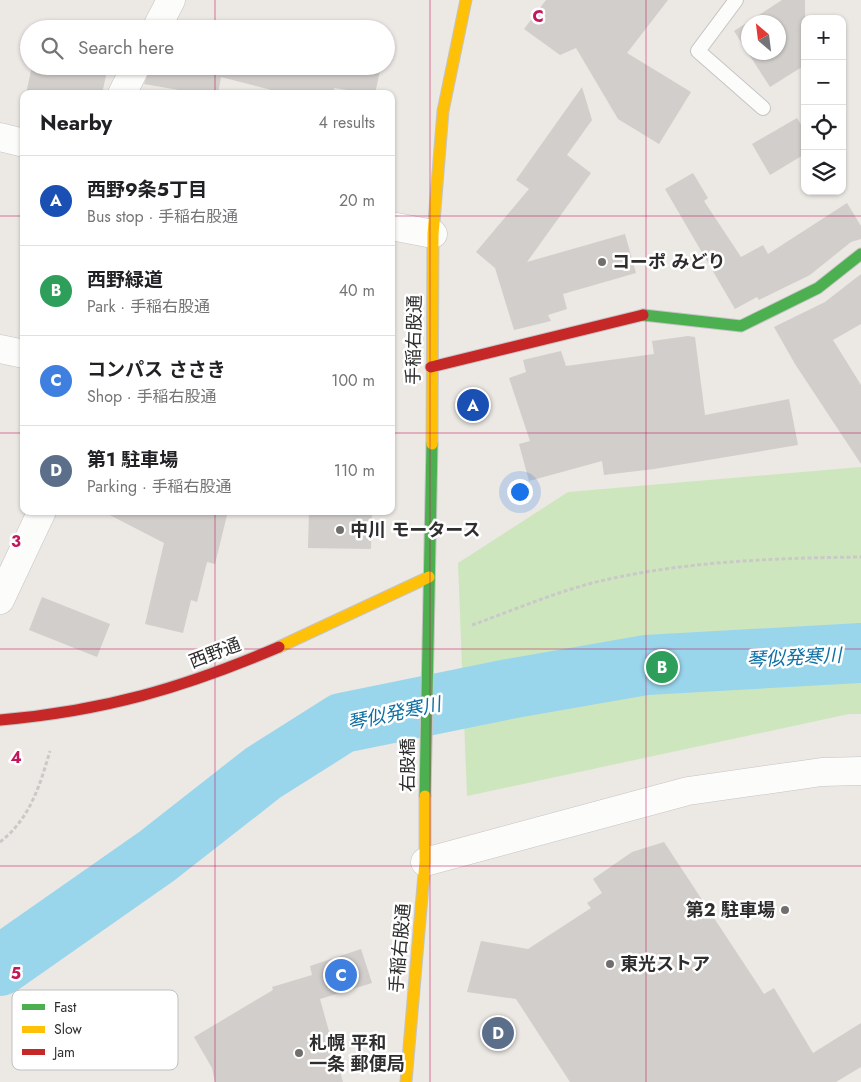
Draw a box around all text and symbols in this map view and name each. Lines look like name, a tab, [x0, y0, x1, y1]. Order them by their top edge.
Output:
text: C	[532, 5, 544, 28]
north arrow	[741, 15, 786, 60]
map controls	[801, 15, 846, 195]
button: +	[801, 15, 846, 60]
search box	[20, 20, 395, 75]
icon: search	[38, 34, 66, 62]
text: Search here	[78, 34, 174, 61]
button: −	[801, 60, 846, 105]
button: locate	[801, 105, 846, 150]
text: Nearby	[40, 108, 112, 138]
text: 4 results	[319, 111, 375, 134]
button: layers	[801, 150, 846, 195]
text: 西野9条5丁目	[87, 176, 207, 203]
text: A	[50, 189, 62, 212]
text: 20 m	[339, 189, 375, 212]
text: Bus stop · 手稲右股通	[87, 205, 238, 228]
place label: コーポ みどり	[612, 249, 725, 275]
marker: コーポ みどり	[596, 256, 608, 268]
text: 西野緑道	[87, 266, 163, 293]
text: B	[51, 279, 61, 302]
text: 40 m	[339, 279, 375, 302]
text: Park · 手稲右股通	[87, 295, 210, 318]
street label: 手稲右股通	[400, 295, 428, 385]
text: コンパス ささき	[87, 356, 226, 383]
text: C	[50, 369, 62, 392]
text: 100 m	[331, 369, 375, 392]
text: Shop · 手稲右股通	[87, 385, 216, 408]
pin: A	[457, 386, 489, 424]
text: 第1 駐車場	[87, 446, 178, 473]
text: D	[50, 459, 62, 482]
text: 110 m	[334, 459, 375, 482]
text: Parking · 手稲右股通	[87, 475, 232, 498]
your location	[507, 479, 533, 505]
place label: 中川 モータース	[350, 517, 481, 543]
marker: 中川 モータース	[334, 524, 346, 536]
text: 3	[11, 530, 21, 553]
street label: 西野通	[185, 631, 245, 675]
water label: 琴似発寒川	[746, 641, 844, 673]
pin: B	[646, 648, 678, 686]
water label: 琴似発寒川	[345, 690, 445, 737]
street label: 右股橋	[395, 738, 421, 792]
text: 4	[10, 746, 22, 769]
place label: 第2 駐車場	[686, 897, 775, 923]
street label: 手稲右股通	[383, 902, 417, 994]
marker: 第2 駐車場	[779, 904, 791, 916]
place label: 東光ストア	[620, 951, 710, 977]
pin: C	[325, 956, 357, 994]
marker: 東光ストア	[604, 958, 616, 970]
text: 5	[11, 962, 21, 985]
legend	[12, 990, 178, 1070]
text: Fast	[54, 997, 77, 1017]
pin: D	[482, 1014, 514, 1052]
text: Slow	[54, 1019, 82, 1039]
place label: 札幌 平和 一条 郵便局	[309, 1030, 404, 1077]
text: Jam	[52, 1042, 75, 1062]
marker: 札幌 平和 一条 郵便局	[293, 1047, 305, 1059]

